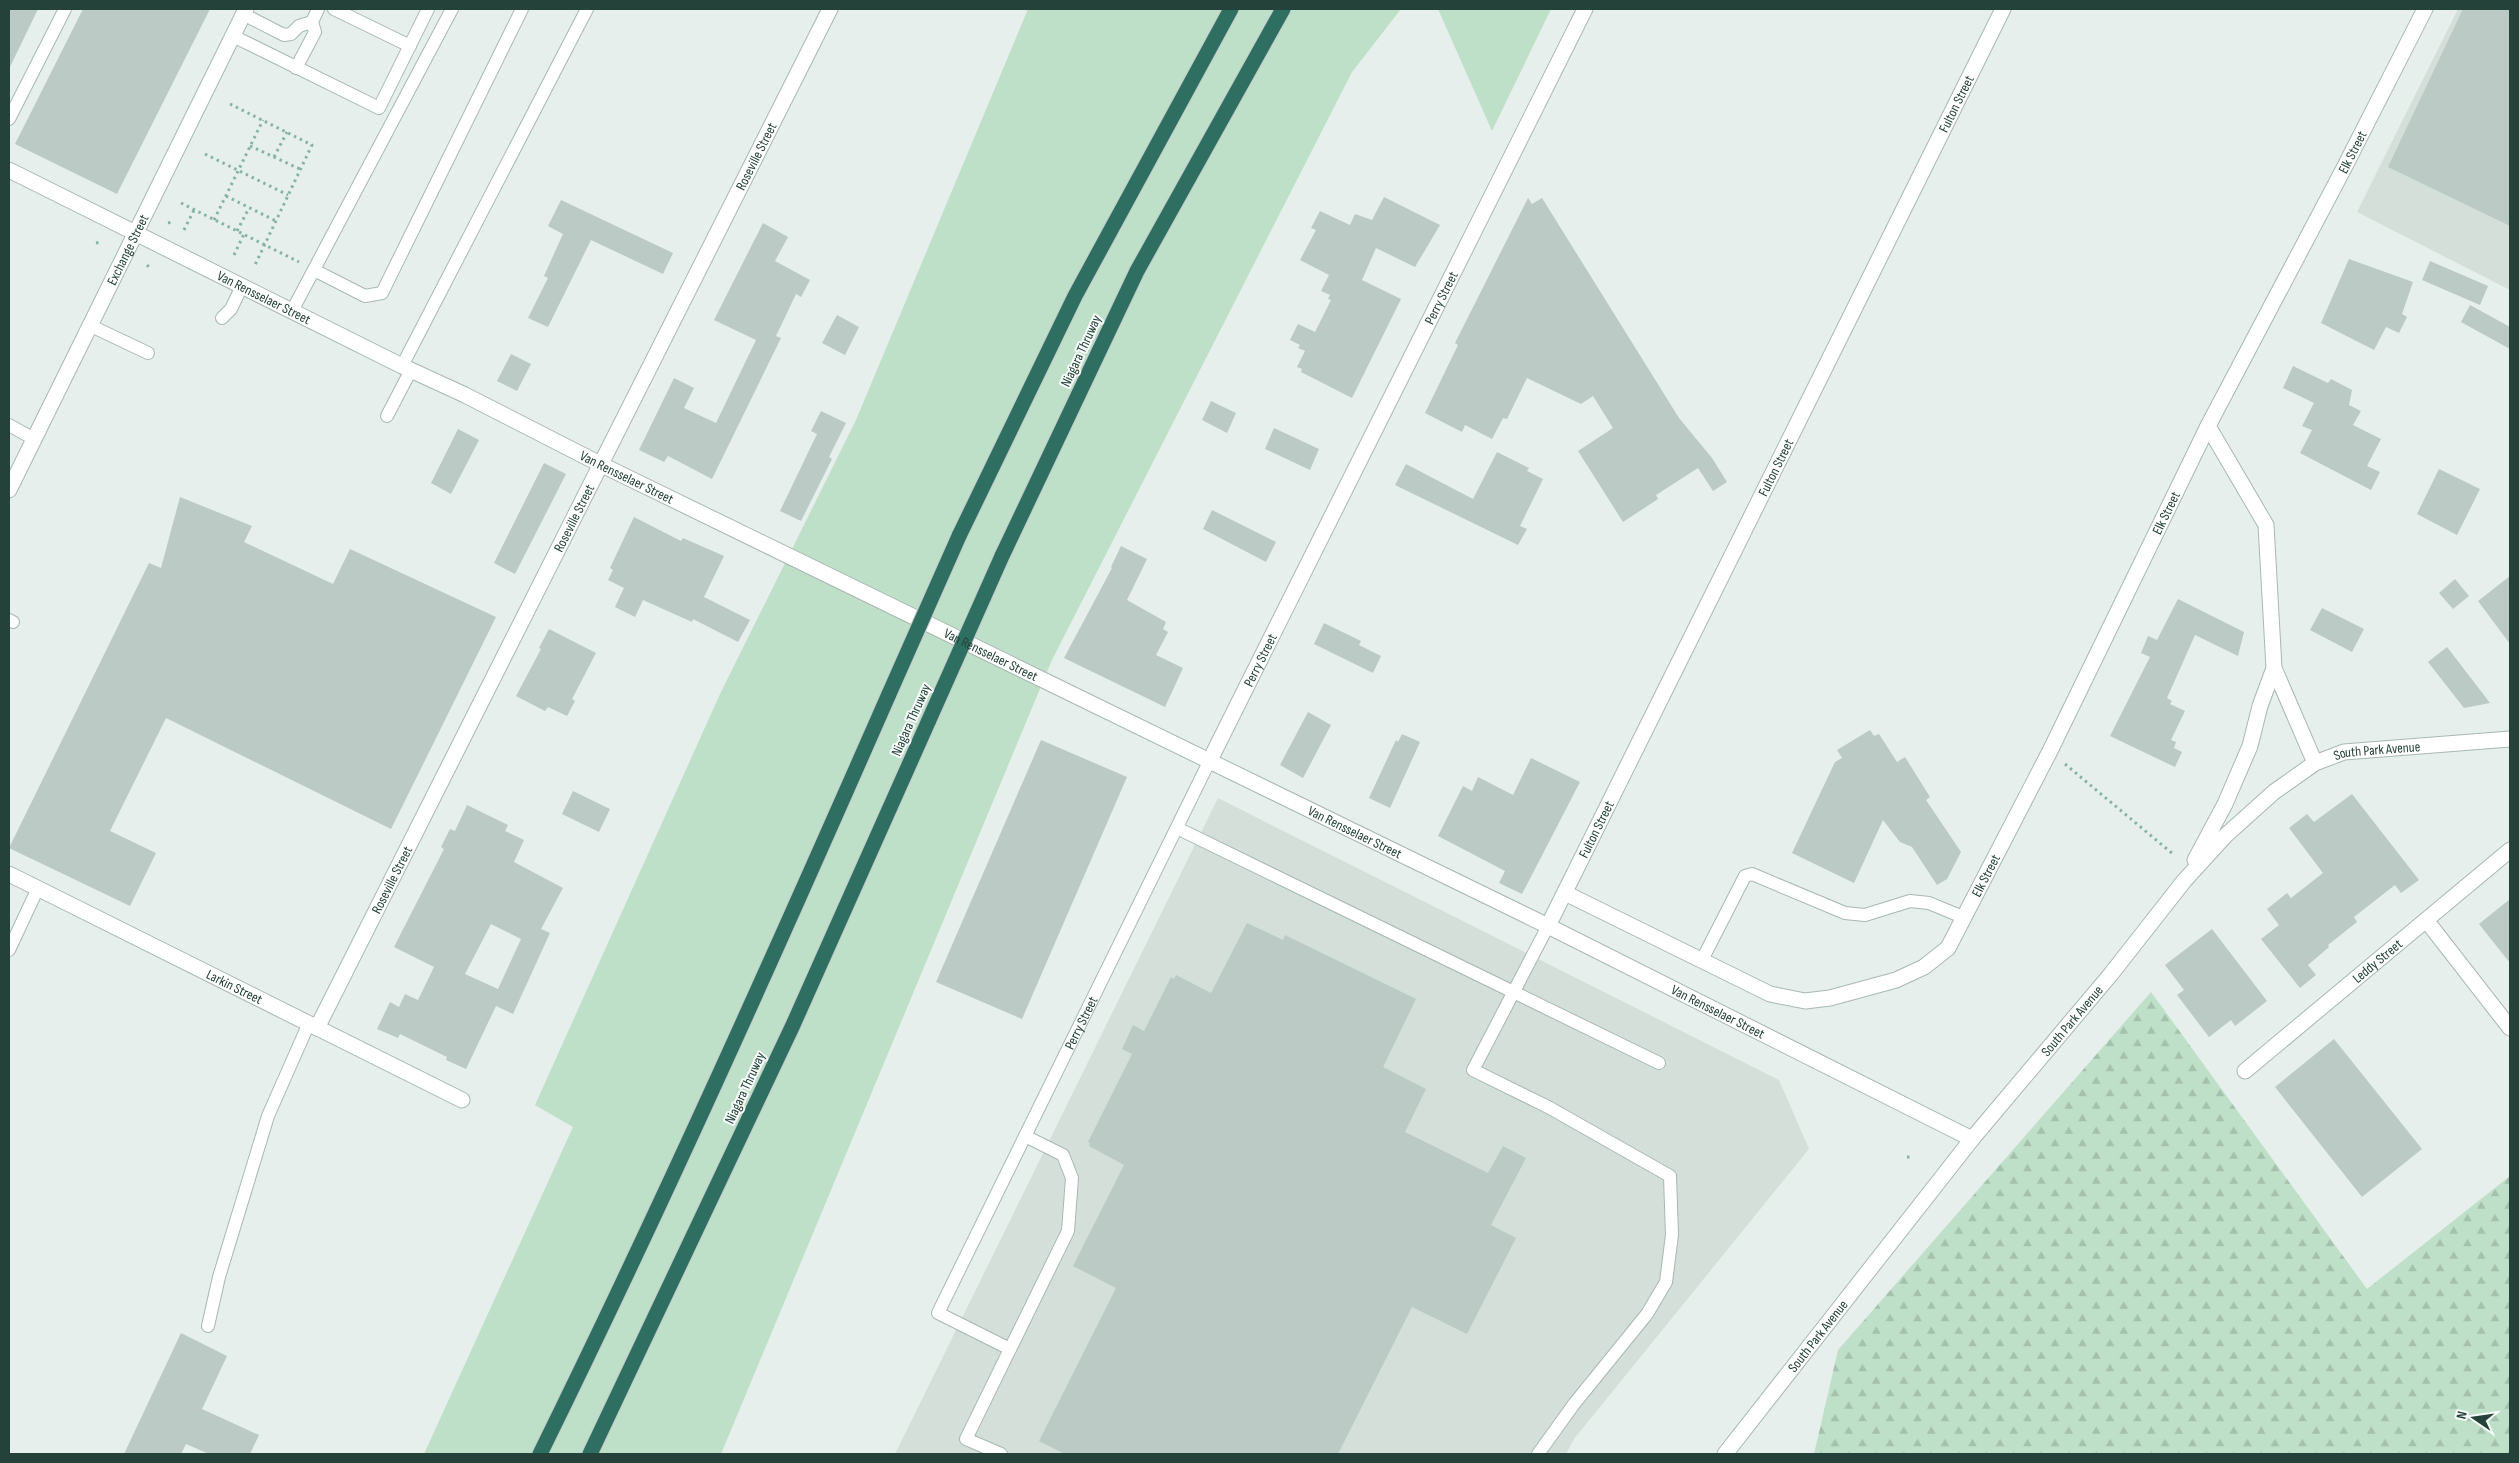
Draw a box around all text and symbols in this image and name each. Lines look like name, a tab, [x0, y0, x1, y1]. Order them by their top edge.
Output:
street label: Fulton Street	[1935, 72, 1977, 135]
street label: Roseville Street	[732, 120, 780, 193]
street label: Elk Street	[2334, 128, 2370, 176]
street label: Exchange Street	[103, 211, 152, 288]
street label: Van Rensselaer Street	[214, 267, 314, 328]
street label: Perry Street	[1421, 268, 1461, 327]
street label: Niagara Thruway	[1057, 312, 1105, 390]
street label: Fulton Street	[1754, 436, 1797, 499]
street label: Van Rensselaer Street	[577, 447, 677, 507]
street label: Roseville Street	[550, 481, 598, 555]
street label: Elk Street	[2148, 489, 2183, 537]
street label: Van Rensselaer Street	[941, 624, 1041, 685]
street label: Perry Street	[1240, 631, 1280, 689]
street label: Niagara Thruway	[888, 681, 935, 759]
street label: South Park Avenue	[2331, 738, 2421, 764]
street label: Fulton Street	[1575, 798, 1617, 861]
street label: Van Rensselaer Street	[1305, 802, 1405, 862]
street label: Roseville Street	[368, 843, 416, 916]
street label: Elk Street	[1968, 851, 2004, 900]
street label: Leddy Street	[2349, 935, 2405, 986]
street label: Larkin Street	[204, 965, 265, 1008]
street label: Van Rensselaer Street	[1668, 981, 1768, 1042]
street label: South Park Avenue	[2037, 982, 2106, 1060]
street label: Perry Street	[1061, 993, 1101, 1052]
street label: Niagara Thruway	[721, 1049, 769, 1127]
street label: South Park Avenue	[1784, 1296, 1851, 1376]
north arrow	[2449, 1393, 2499, 1443]
text: N	[2453, 1410, 2471, 1421]

